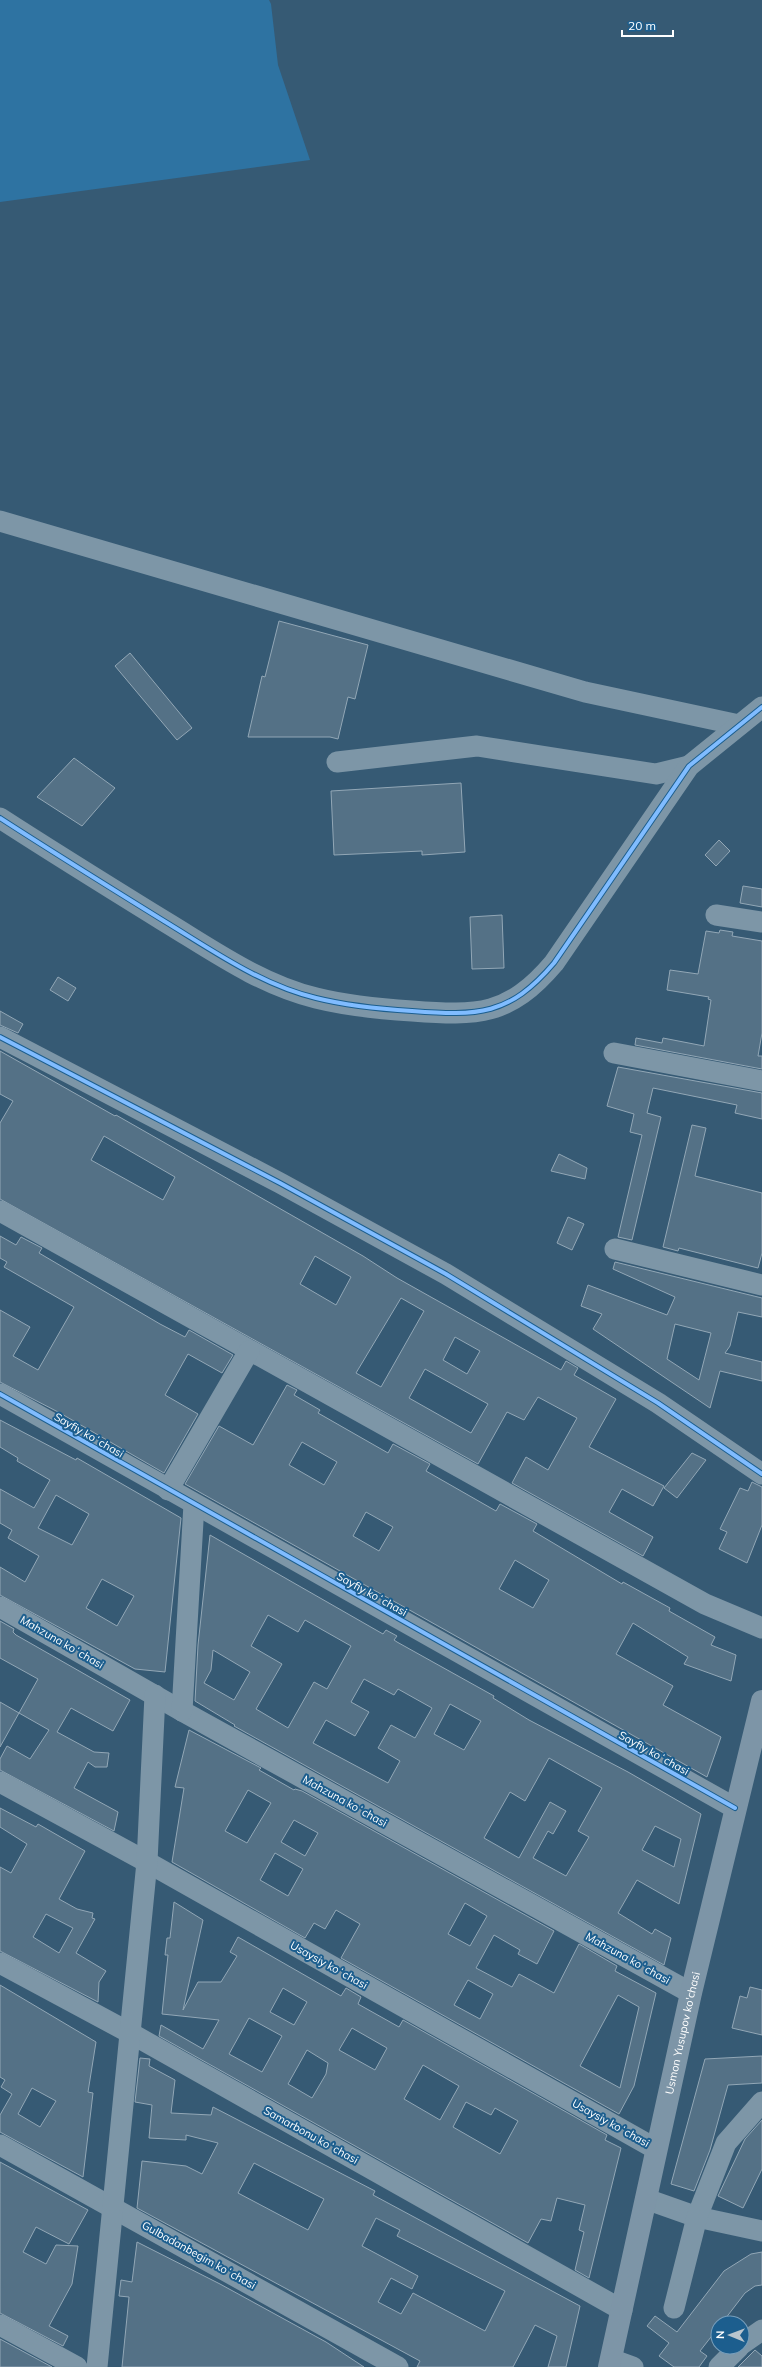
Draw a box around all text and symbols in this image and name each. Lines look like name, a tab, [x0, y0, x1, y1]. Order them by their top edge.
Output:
scale bar	[622, 12, 673, 38]
text: 20 m	[628, 18, 656, 33]
street label: Sayfiy koʻchasi	[52, 1409, 126, 1461]
street label: Sayfiy koʻchasi	[334, 1569, 410, 1619]
street label: Mahzuna koʻchasi	[18, 1612, 106, 1672]
street label: Sayfiy koʻchasi	[616, 1728, 692, 1778]
street label: Mahzuna koʻchasi	[300, 1772, 390, 1830]
street label: Mahzuna koʻchasi	[583, 1929, 673, 1987]
street label: Usaysiy koʻchasi	[288, 1938, 370, 1992]
street label: Usmon Yusupov ko'chasi	[662, 1970, 703, 2096]
street label: Usaysiy koʻchasi	[570, 2096, 652, 2150]
street label: Samarbonu koʻchasi	[261, 2103, 361, 2167]
street label: Gulbadanbegim koʻchasi	[140, 2218, 258, 2292]
north arrow	[710, 2315, 750, 2355]
text: N	[713, 2331, 727, 2339]

